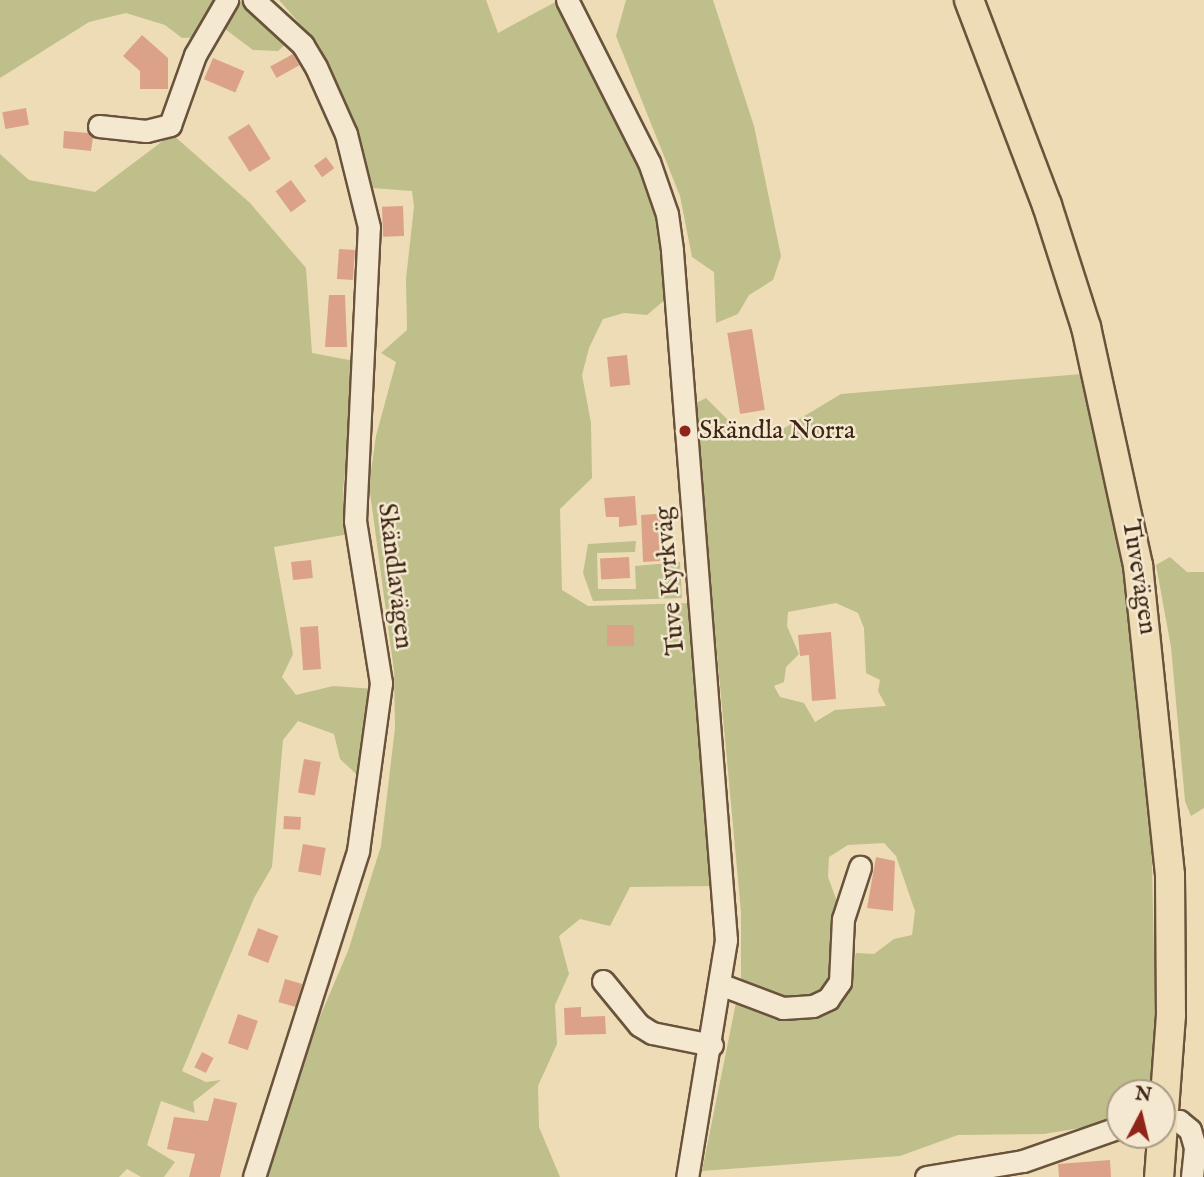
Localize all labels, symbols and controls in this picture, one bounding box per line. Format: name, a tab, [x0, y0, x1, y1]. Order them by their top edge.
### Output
place label: Skändla Norra	[699, 415, 855, 447]
marker: Skändla Norra	[677, 423, 693, 439]
street label: Skändlavägen	[371, 501, 419, 651]
street label: Tuve Kyrkväg	[648, 505, 692, 657]
street label: Tuvevägen	[1115, 517, 1163, 637]
north arrow	[1106, 1079, 1176, 1149]
text: N	[1134, 1082, 1153, 1108]

